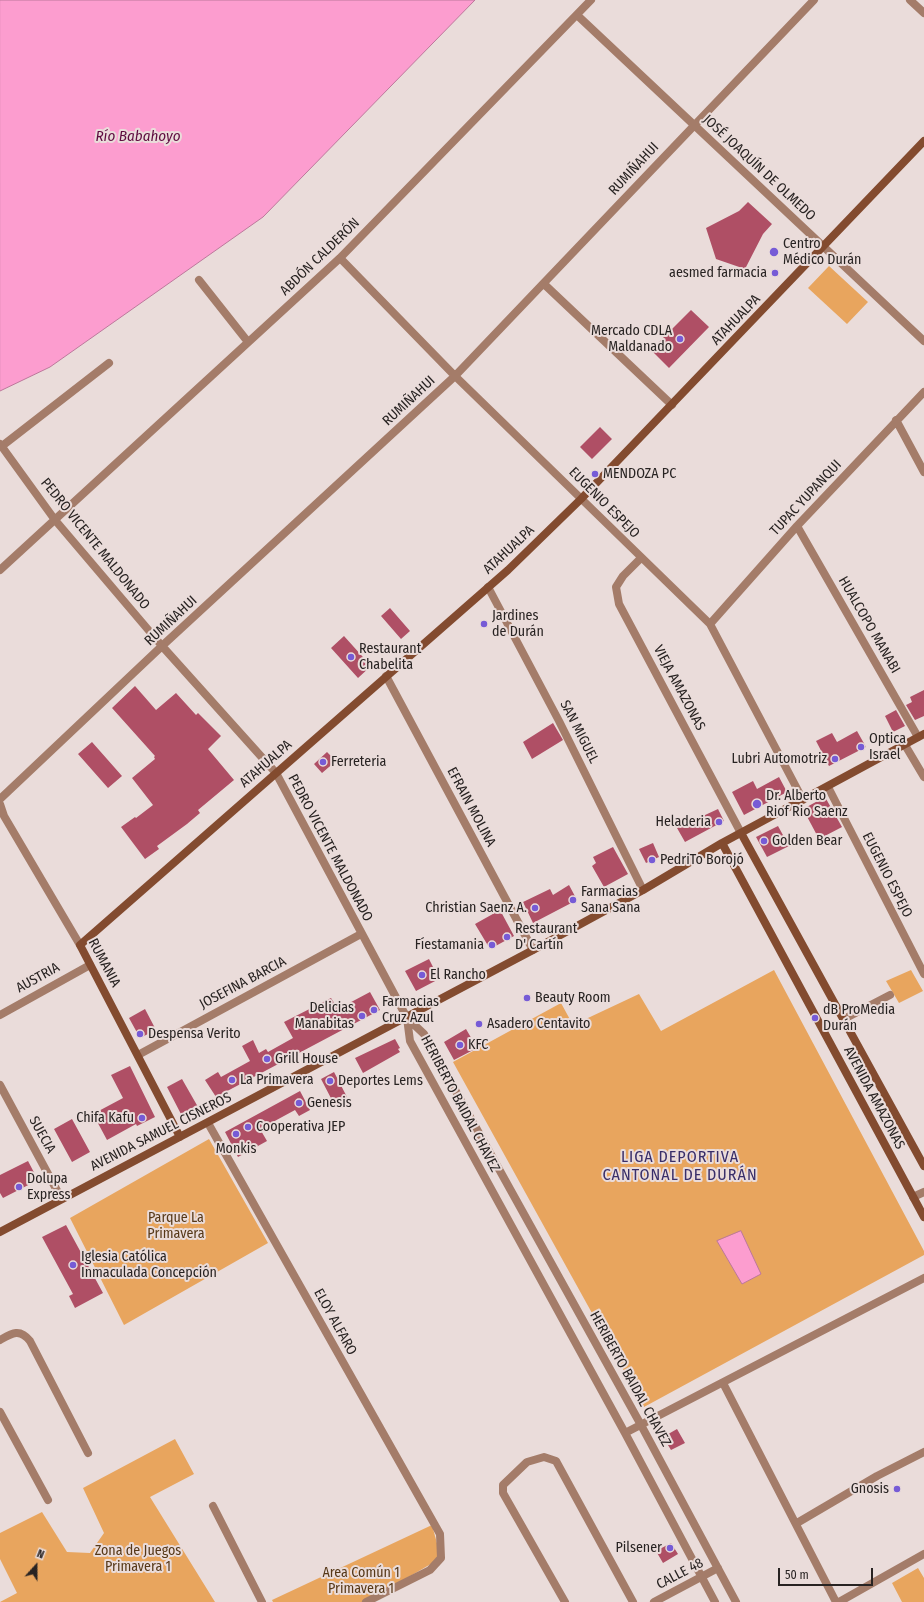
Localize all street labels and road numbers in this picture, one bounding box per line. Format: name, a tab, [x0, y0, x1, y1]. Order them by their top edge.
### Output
street label: JOSÉ JOAQUÍN DE OLMEDO	[699, 111, 819, 225]
street label: RUMIÑAHUI	[605, 139, 663, 199]
street label: ABDÓN CALDERÓN	[277, 215, 363, 299]
street label: ATAHUALPA	[708, 291, 764, 349]
street label: RUMIÑAHUI	[379, 372, 439, 430]
street label: TUPAC YUPANQUI	[767, 457, 845, 539]
street label: EUGENIO ESPEJO	[565, 464, 643, 542]
street label: PEDRO VICENTE MALDONADO	[37, 475, 153, 613]
street label: ATAHUALPA	[480, 522, 538, 578]
street label: HUALCOPO MANABI	[834, 574, 904, 676]
street label: RUMIÑAHUI	[141, 592, 201, 650]
street label: VIEJA AMAZONAS	[649, 642, 709, 734]
street label: SAN MIGUEL	[556, 698, 602, 766]
street label: ATAHUALPA	[236, 737, 296, 791]
street label: EFRAIN MOLINA	[443, 764, 499, 850]
street label: PEDRO VICENTE MALDONADO	[284, 772, 376, 924]
street label: EUGENIO ESPEJO	[858, 830, 916, 920]
street label: RUMANIA	[84, 936, 124, 990]
street label: JOSEFINA BARCIA	[197, 953, 289, 1013]
street label: AUSTRIA	[13, 959, 63, 997]
street label: HERIBERTO BAIDAL CHAVEZ	[417, 1033, 503, 1175]
street label: AVENIDA AMAZONAS	[840, 1044, 908, 1152]
street label: AVENIDA SAMUEL CISNEROS	[88, 1089, 234, 1175]
street label: SUECIA	[25, 1114, 59, 1156]
street label: ELOY ALFARO	[310, 1286, 360, 1358]
street label: HERIBERTO BAIDAL CHAVEZ	[586, 1308, 674, 1450]
street label: CALLE 48	[654, 1555, 706, 1593]

